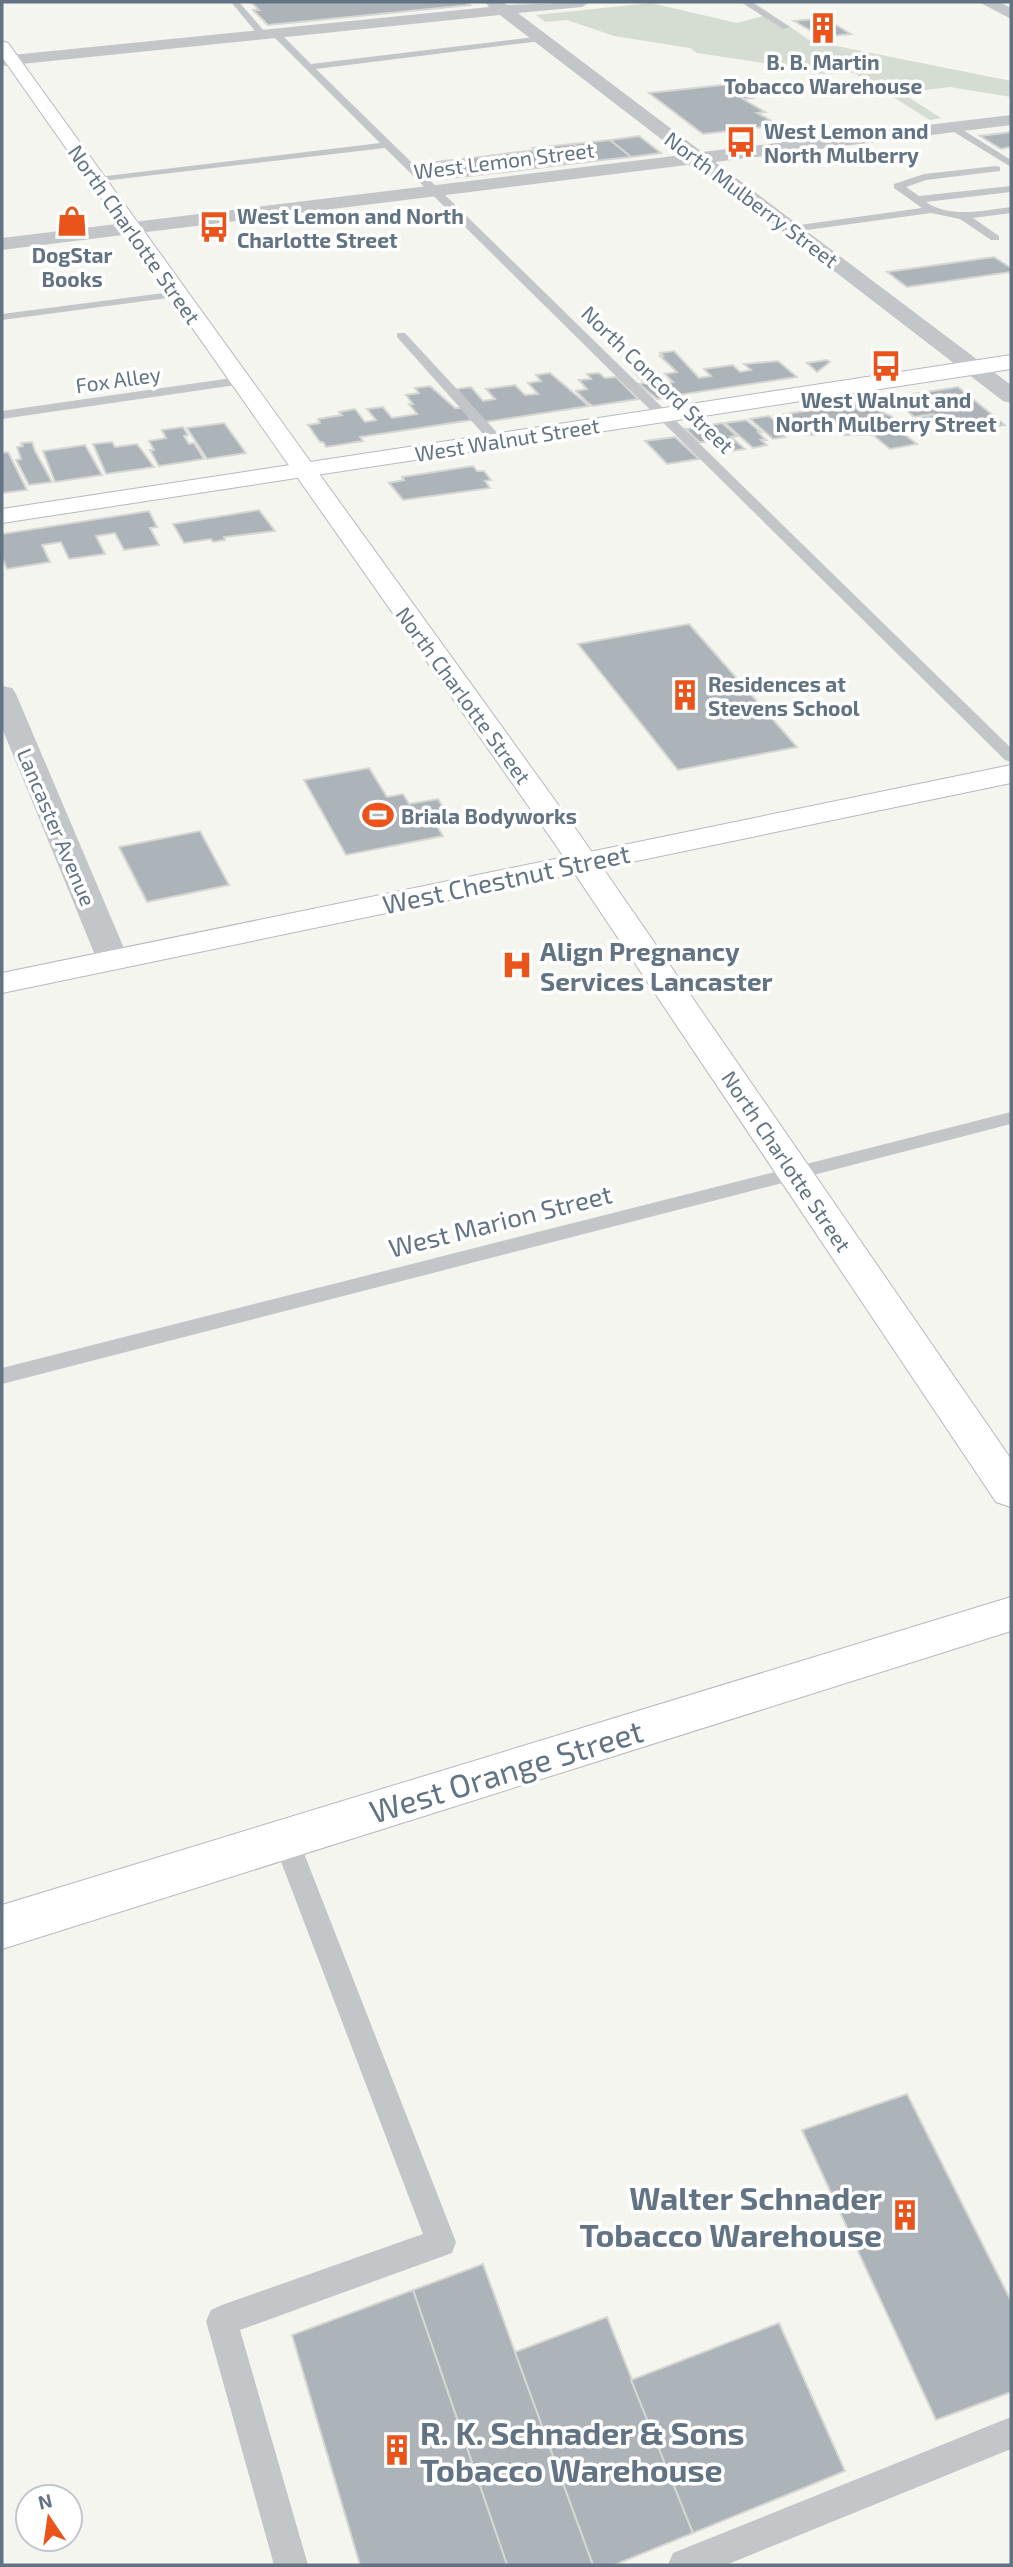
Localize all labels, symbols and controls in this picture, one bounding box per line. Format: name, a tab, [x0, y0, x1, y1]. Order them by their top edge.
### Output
building icon: B. B. Martin Tobacco Warehouse	[806, 11, 840, 45]
place label: B. B. Martin Tobacco Warehouse	[724, 49, 922, 98]
place label: West Lemon and North Mulberry	[764, 118, 929, 168]
bus stop icon: West Lemon and North Mulberry	[724, 125, 758, 159]
street label: North Mulberry Street	[660, 126, 844, 272]
street label: West Lemon Street	[412, 137, 596, 183]
street label: North Charlotte Street	[64, 140, 206, 328]
place label: West Lemon and North Charlotte Street	[237, 203, 464, 252]
shop icon: DogStar Books	[55, 204, 89, 238]
bus stop icon: West Lemon and North Charlotte Street	[197, 210, 231, 244]
place label: DogStar Books	[32, 242, 112, 291]
street label: North Concord Street	[577, 300, 739, 458]
bus stop icon: West Walnut and North Mulberry Street	[869, 349, 903, 383]
street label: Fox Alley	[74, 361, 162, 397]
place label: West Walnut and North Mulberry Street	[776, 387, 997, 437]
street label: West Walnut Street	[413, 412, 601, 466]
street label: North Charlotte Street	[391, 602, 537, 788]
place label: Residences at Stevens School	[708, 671, 860, 720]
building icon: Residences at Stevens School	[668, 678, 702, 712]
street label: Lancaster Avenue	[13, 744, 101, 910]
sports icon: Briala Bodyworks	[361, 798, 395, 832]
place label: Briala Bodyworks	[401, 803, 577, 829]
street label: West Chestnut Street	[380, 837, 633, 919]
place label: Align Pregnancy Services Lancaster	[540, 935, 773, 996]
hospital icon: Align Pregnancy Services Lancaster	[500, 948, 534, 982]
street label: North Charlotte Street	[717, 1066, 857, 1256]
street label: West Marion Street	[385, 1177, 615, 1263]
street label: West Orange Street	[365, 1710, 647, 1830]
place label: Walter Schnader Tobacco Warehouse	[579, 2178, 882, 2253]
building icon: Walter Schnader Tobacco Warehouse	[888, 2198, 922, 2232]
place label: R. K. Schnader & Sons Tobacco Warehouse	[420, 2413, 745, 2488]
building icon: R. K. Schnader & Sons Tobacco Warehouse	[380, 2433, 414, 2467]
north arrow	[14, 2483, 84, 2553]
text: N	[36, 2488, 54, 2514]

